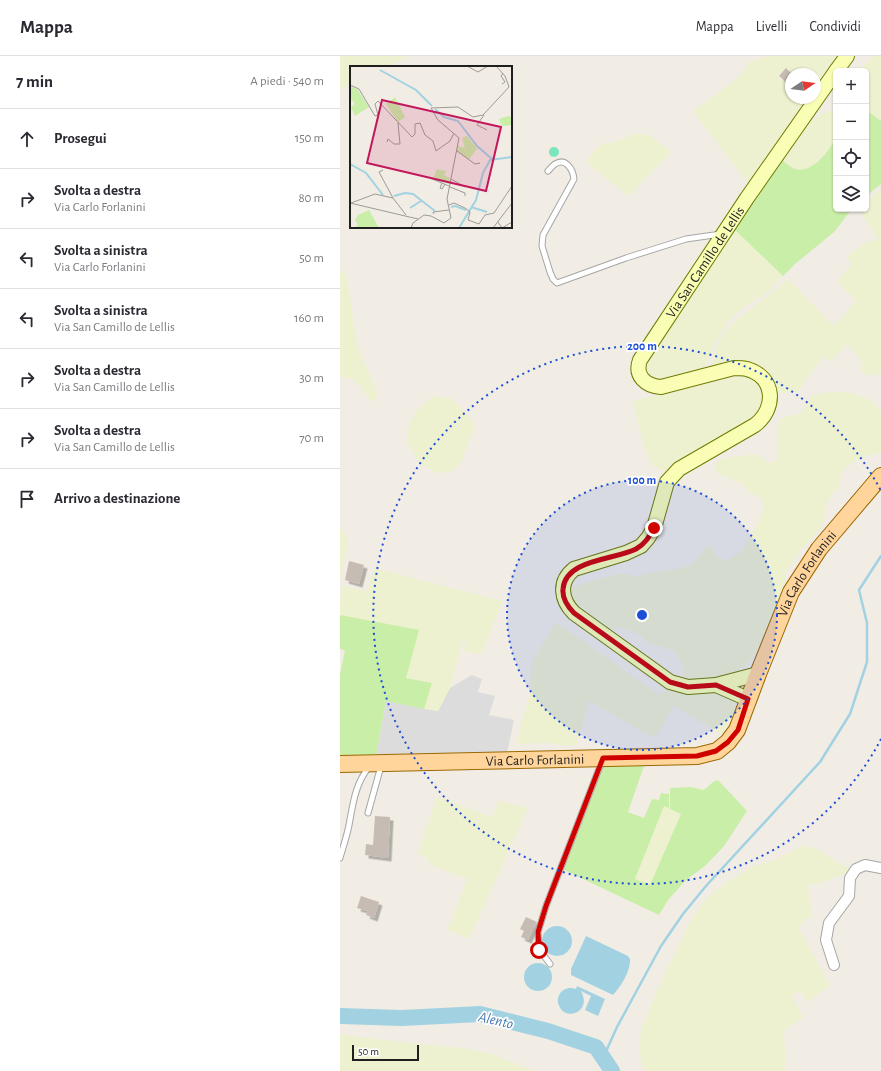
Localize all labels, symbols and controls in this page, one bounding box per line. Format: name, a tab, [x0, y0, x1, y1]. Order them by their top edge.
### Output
text: Mappa	[20, 18, 73, 37]
text: Mappa	[696, 20, 734, 34]
text: Livelli	[756, 20, 787, 34]
text: Condividi	[809, 20, 861, 34]
inset map	[350, 66, 512, 228]
north arrow	[785, 68, 821, 104]
map controls	[833, 68, 869, 212]
button: +	[833, 68, 869, 104]
text: 7 min	[16, 73, 53, 90]
text: A piedi · 540 m	[250, 75, 324, 88]
button: −	[833, 104, 869, 140]
icon: ahead	[16, 128, 38, 150]
text: Prosegui	[54, 131, 107, 146]
text: 150 m	[295, 132, 324, 145]
button: locate	[833, 140, 869, 176]
button: layers	[833, 176, 869, 212]
text: Svolta a destra	[54, 183, 141, 198]
icon: right	[16, 188, 38, 210]
text: 80 m	[298, 192, 324, 205]
text: Via Carlo Forlanini	[54, 201, 146, 214]
street label: Via San Camillo de Lellis	[664, 204, 747, 321]
text: Svolta a sinistra	[54, 243, 148, 258]
icon: left	[16, 248, 38, 270]
text: 50 m	[299, 252, 324, 265]
text: Via Carlo Forlanini	[54, 261, 146, 274]
text: Svolta a sinistra	[54, 303, 148, 318]
icon: left	[16, 308, 38, 330]
text: 160 m	[294, 312, 324, 325]
text: Via San Camillo de Lellis	[54, 321, 175, 334]
text: 200 m	[627, 340, 657, 352]
text: Svolta a destra	[54, 363, 141, 378]
icon: right	[16, 368, 38, 390]
text: 30 m	[299, 372, 324, 385]
text: Via San Camillo de Lellis	[54, 381, 175, 394]
text: Svolta a destra	[54, 423, 141, 438]
icon: right	[16, 428, 38, 450]
text: 70 m	[299, 432, 324, 445]
text: Via San Camillo de Lellis	[54, 441, 175, 454]
text: 100 m	[628, 474, 656, 486]
icon: arrive	[16, 488, 38, 510]
text: Arrivo a destinazione	[54, 491, 180, 506]
route end	[645, 519, 663, 537]
street label: Via Carlo Forlanini	[776, 528, 839, 619]
centre of rings	[635, 608, 649, 622]
street label: Via Carlo Forlanini	[485, 753, 585, 769]
route start	[530, 941, 548, 959]
water label: Alento	[476, 1009, 515, 1032]
scale bar	[352, 1043, 419, 1062]
text: 50 m	[358, 1046, 379, 1057]

